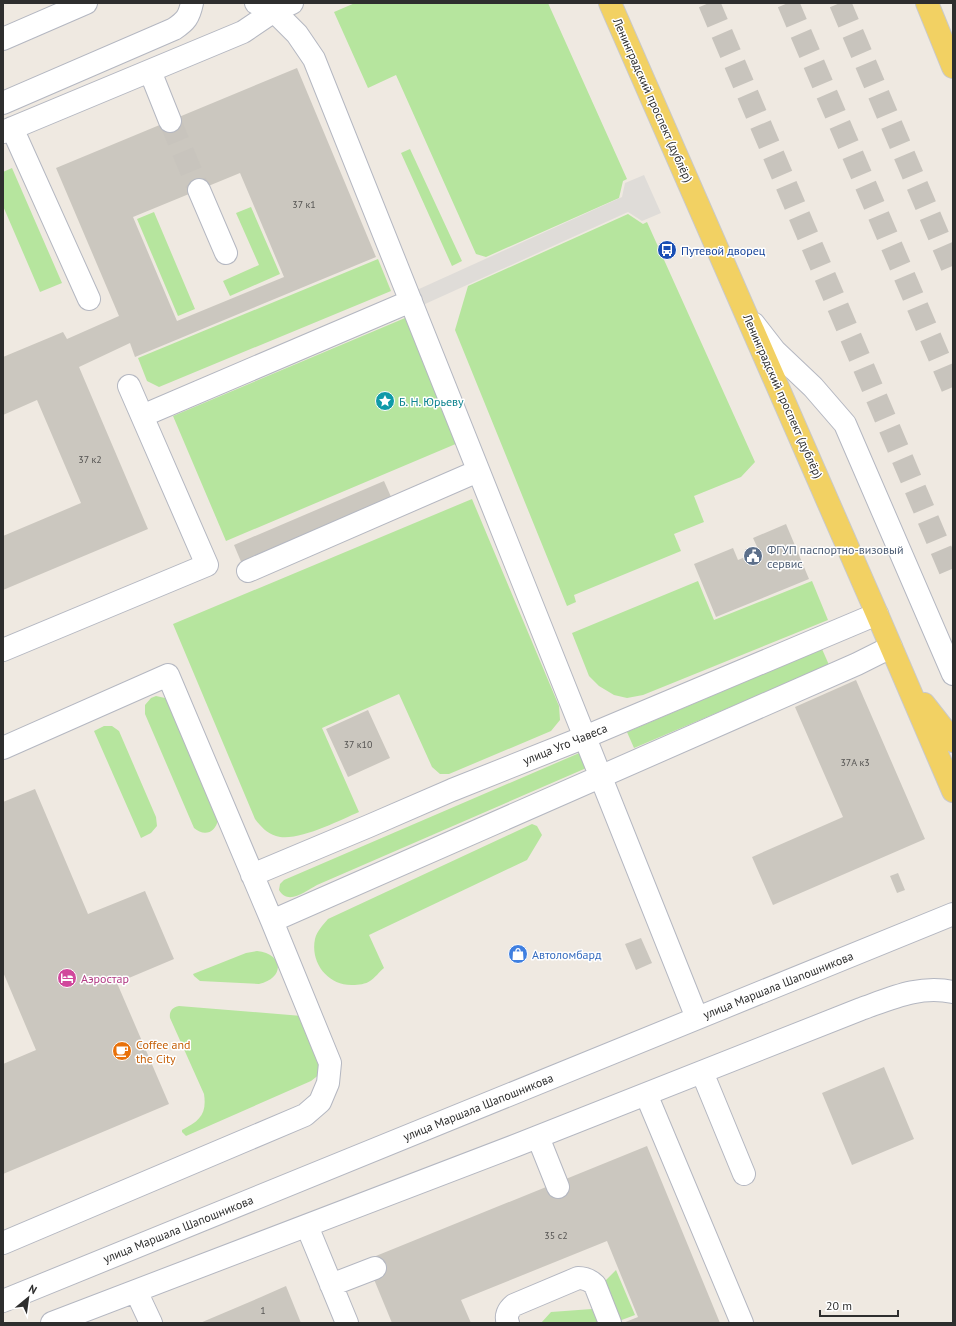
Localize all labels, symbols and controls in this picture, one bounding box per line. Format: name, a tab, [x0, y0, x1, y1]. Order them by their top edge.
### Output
street label: Ленинградский проспект (дублёр)	[609, 15, 696, 185]
house number: 37 к1	[292, 198, 316, 211]
bus stop icon: Путевой дворец	[656, 239, 678, 261]
place label: Путевой дворец	[681, 243, 766, 258]
street label: Ленинградский проспект (дублёр)	[739, 311, 826, 481]
place icon: Б. Н. Юрьеву	[374, 390, 396, 412]
place label: Б. Н. Юрьеву	[399, 394, 464, 409]
house number: 37 к2	[78, 453, 102, 466]
place label: ФГУП паспортно-визовый сервис	[767, 542, 903, 571]
public building icon: ФГУП паспортно-визовый сервис	[742, 545, 764, 567]
street label: улица Уго Чавеса	[521, 720, 609, 768]
house number: 37 к10	[344, 738, 373, 751]
house number: 37А к3	[840, 756, 870, 769]
shop icon: Автоломбард	[507, 943, 529, 965]
place label: Автоломбард	[532, 947, 602, 962]
street label: улица Маршала Шапошникова	[701, 948, 855, 1022]
hotel icon: Аэростар	[56, 967, 78, 989]
place label: Аэростар	[81, 971, 129, 986]
place label: Coffee and the City	[136, 1037, 190, 1066]
cafe icon: Coffee and the City	[111, 1040, 133, 1062]
street label: улица Маршала Шапошникова	[401, 1070, 555, 1144]
street label: улица Маршала Шапошникова	[101, 1192, 255, 1266]
house number: 35 с2	[544, 1229, 568, 1242]
north arrow	[8, 1278, 48, 1318]
text: N	[26, 1281, 39, 1297]
scale bar	[820, 1292, 898, 1318]
text: 20 m	[826, 1298, 852, 1313]
house number: 1	[260, 1304, 266, 1317]

